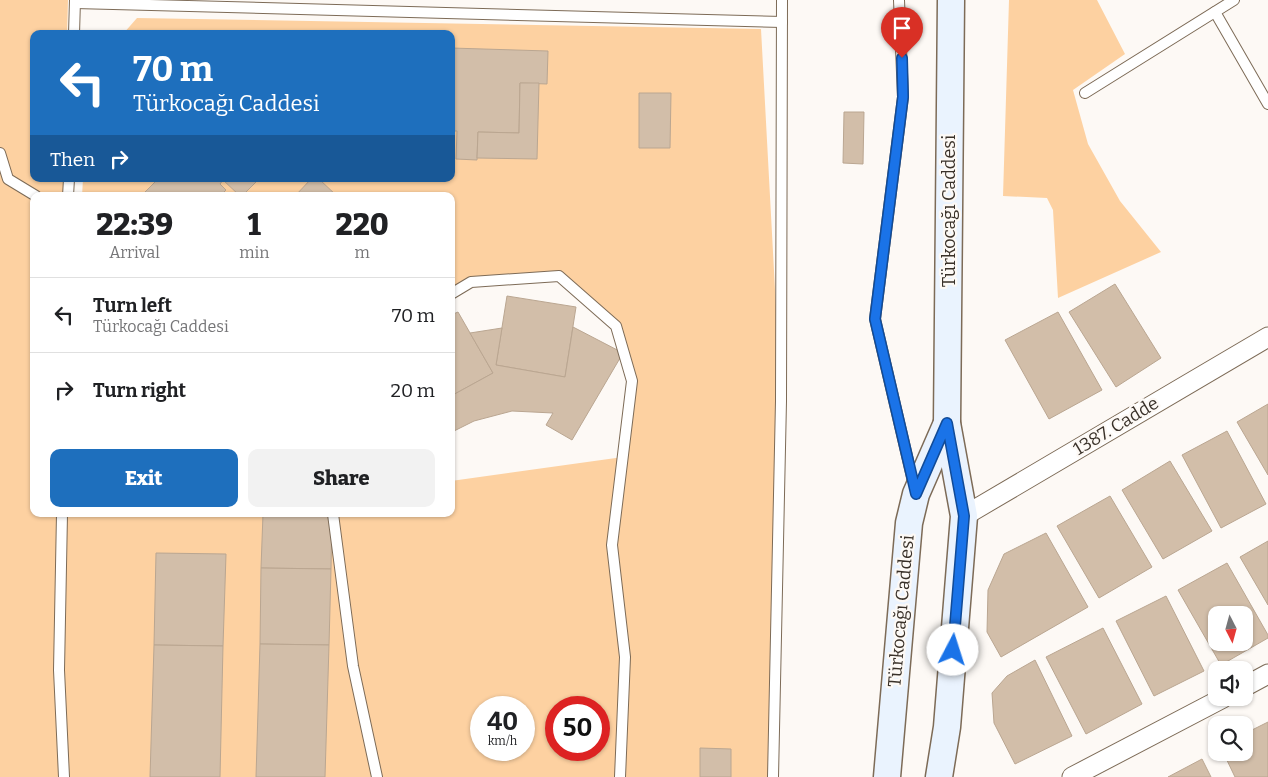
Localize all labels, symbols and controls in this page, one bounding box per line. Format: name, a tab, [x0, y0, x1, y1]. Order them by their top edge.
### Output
pin	[881, 7, 923, 58]
icon: arrive	[888, 14, 916, 42]
text: 70 m	[133, 48, 213, 90]
icon: left	[50, 50, 115, 115]
text: Türkocağı Caddesi	[133, 90, 320, 117]
street label: Türkocağı Caddesi	[938, 135, 960, 287]
icon: right	[105, 145, 133, 173]
text: Then	[50, 148, 95, 171]
text: 22:39	[96, 207, 173, 243]
text: 1	[248, 207, 261, 243]
text: 220	[336, 207, 389, 243]
text: Arrival	[109, 243, 160, 262]
text: min	[239, 243, 269, 262]
text: m	[355, 243, 370, 262]
text: Turn left	[93, 294, 172, 317]
icon: left	[50, 301, 78, 329]
text: 70 m	[392, 304, 435, 327]
text: Türkocağı Caddesi	[93, 317, 229, 336]
icon: right	[50, 376, 78, 404]
text: Turn right	[93, 379, 186, 402]
text: 20 m	[391, 379, 435, 402]
street label: 1387. Cadde	[1069, 392, 1163, 460]
button: Exit	[50, 449, 238, 507]
button: Share	[248, 449, 435, 507]
street label: Türkocağı Caddesi	[883, 534, 919, 688]
north arrow	[1208, 606, 1252, 651]
map controls	[1208, 606, 1253, 761]
position arrow	[926, 623, 978, 675]
button: sound	[1208, 661, 1253, 706]
speed limit sign: 50	[545, 696, 610, 761]
text: 40	[487, 707, 518, 737]
button: search	[1208, 716, 1253, 761]
text: km/h	[488, 734, 517, 748]

